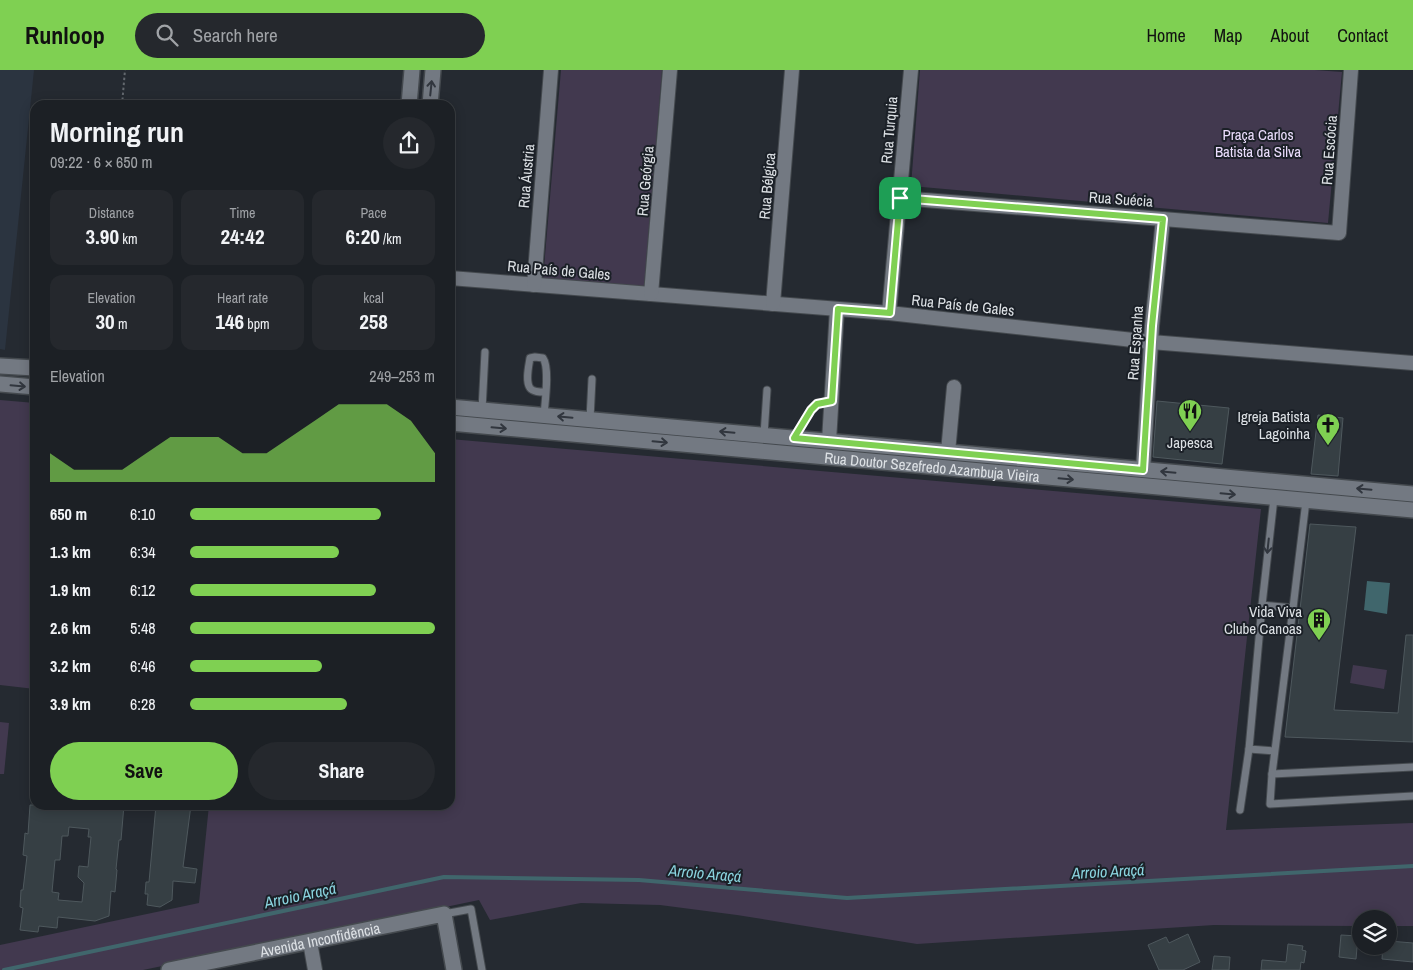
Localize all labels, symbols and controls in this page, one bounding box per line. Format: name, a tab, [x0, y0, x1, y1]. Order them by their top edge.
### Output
search box	[135, 13, 485, 58]
text: Runloop	[25, 19, 105, 51]
icon: search	[153, 21, 181, 49]
text: Search here	[193, 22, 278, 48]
text: Home	[1146, 23, 1186, 48]
text: Map	[1214, 23, 1243, 48]
text: About	[1271, 23, 1309, 48]
text: Contact	[1337, 23, 1388, 48]
one-way arrow	[427, 80, 436, 96]
street label: Rua Turquia	[876, 96, 902, 164]
text: Morning run	[50, 113, 184, 151]
street label: Rua Escócia	[1316, 114, 1342, 186]
button: share	[383, 117, 435, 169]
park label: Praça Carlos Batista da Silva	[1215, 124, 1301, 162]
street label: Rua Áustria	[513, 143, 539, 209]
street label: Rua Geórgia	[631, 145, 659, 217]
text: 09:22 · 6 × 650 m	[50, 151, 153, 173]
street label: Rua Bélgica	[754, 152, 780, 220]
pin	[879, 177, 921, 219]
icon: arrive	[886, 184, 914, 212]
street label: Rua Suécia	[1088, 186, 1154, 212]
text: Distance	[89, 204, 134, 222]
text: Time	[230, 204, 255, 222]
text: Pace	[360, 204, 387, 222]
text: 3.90	[85, 222, 119, 251]
text: 24:42	[220, 222, 265, 251]
text: 6:20	[345, 222, 380, 251]
text: km	[119, 230, 138, 248]
text: /km	[380, 230, 402, 248]
street label: Rua País de Gales	[507, 255, 611, 285]
text: Elevation	[88, 289, 135, 307]
text: Heart rate	[217, 289, 268, 307]
text: kcal	[363, 289, 384, 307]
street label: Rua País de Gales	[911, 289, 1015, 321]
street label: Rua Espanha	[1122, 305, 1148, 381]
text: 30	[96, 307, 115, 336]
text: 146	[215, 307, 244, 336]
text: 258	[359, 307, 388, 336]
text: m	[115, 315, 127, 333]
text: bpm	[244, 315, 270, 333]
text: Elevation	[50, 365, 105, 387]
text: 249–253 m	[369, 365, 435, 387]
one-way arrow	[9, 381, 25, 391]
restaurant icon: Japesca	[1177, 398, 1203, 432]
place label: Igreja Batista Lagoinha	[1238, 406, 1310, 444]
church icon: Igreja Batista Lagoinha	[1315, 412, 1341, 446]
one-way arrow	[557, 413, 573, 422]
one-way arrow	[490, 423, 506, 432]
one-way arrow	[719, 427, 735, 437]
place label: Japesca	[1167, 432, 1213, 453]
one-way arrow	[652, 437, 668, 447]
street label: Rua Doutor Sezefredo Azambuja Vieira	[824, 446, 1041, 487]
one-way arrow	[1160, 467, 1176, 477]
one-way arrow	[1058, 474, 1074, 484]
one-way arrow	[1357, 485, 1373, 494]
one-way arrow	[1220, 489, 1236, 498]
text: 650 m	[50, 503, 87, 525]
text: 6:10	[130, 503, 156, 525]
one-way arrow	[1263, 538, 1273, 554]
text: 1.3 km	[50, 541, 91, 563]
text: 6:34	[130, 541, 156, 563]
text: 1.9 km	[50, 579, 91, 601]
text: 6:12	[130, 579, 156, 601]
place label: Vida Viva Clube Canoas	[1224, 601, 1302, 639]
building icon: Vida Viva Clube Canoas	[1306, 607, 1332, 641]
text: 2.6 km	[50, 617, 91, 639]
text: 5:48	[130, 617, 156, 639]
text: 3.2 km	[50, 655, 91, 677]
text: 6:46	[130, 655, 156, 677]
text: 3.9 km	[50, 693, 91, 715]
text: 6:28	[130, 693, 156, 715]
button: Save	[50, 742, 238, 800]
button: Share	[248, 742, 435, 800]
water label: Arroio Araçá	[1070, 858, 1145, 884]
water label: Arroio Araçá	[667, 859, 742, 887]
water label: Arroio Araçá	[261, 877, 338, 914]
map controls	[1352, 910, 1397, 955]
button: layers	[1352, 910, 1397, 955]
street label: Avenida Inconfidência	[257, 917, 382, 962]

